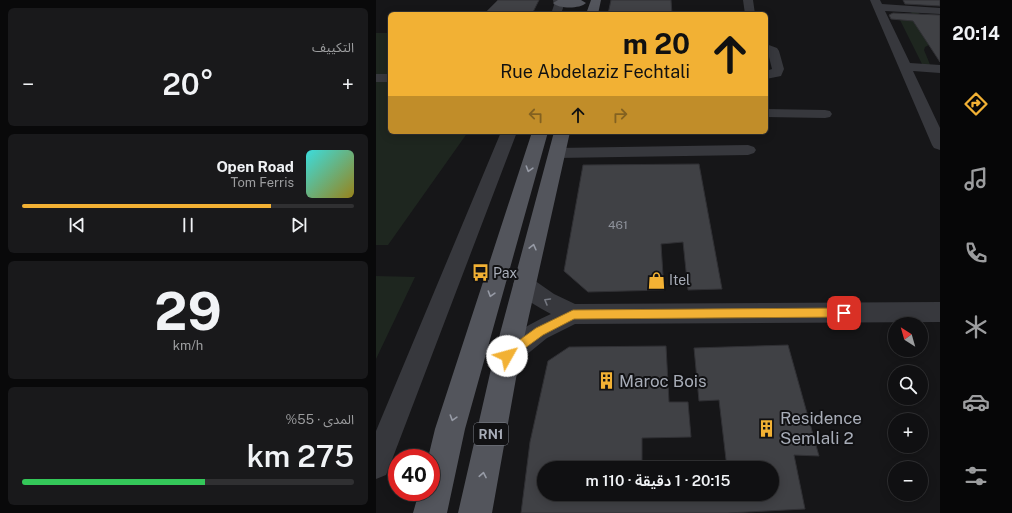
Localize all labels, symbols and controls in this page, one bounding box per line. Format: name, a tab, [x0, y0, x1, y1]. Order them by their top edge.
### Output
text: 20:14	[952, 23, 1000, 44]
text: 20 m	[623, 27, 690, 60]
icon: ahead	[704, 28, 756, 80]
text: التكييف	[312, 40, 354, 55]
text: Rue Abdelaziz Fechtali	[500, 61, 690, 82]
text: 20°	[162, 66, 214, 102]
text: −	[22, 71, 34, 97]
text: +	[342, 71, 354, 97]
icon: directions	[962, 90, 990, 118]
icon: left	[525, 104, 547, 126]
icon: ahead	[567, 104, 589, 126]
icon: right	[609, 104, 631, 126]
text: Open Road	[216, 158, 294, 175]
icon: music	[962, 165, 990, 193]
one-way arrow	[525, 166, 534, 173]
text: Tom Ferris	[231, 175, 294, 190]
icon: previous	[66, 214, 88, 236]
icon: pause	[177, 214, 199, 236]
icon: next	[288, 214, 310, 236]
house number: 461	[608, 218, 628, 232]
icon: phone	[962, 239, 990, 267]
one-way arrow	[529, 243, 537, 250]
bus stop icon: Pax	[470, 263, 490, 283]
place label: Pax	[493, 265, 517, 281]
shop icon: Itel	[646, 270, 666, 290]
place label: Itel	[669, 272, 690, 288]
text: 29	[154, 281, 222, 342]
one-way arrow	[487, 290, 496, 297]
pin	[827, 296, 861, 330]
one-way arrow	[544, 299, 551, 306]
icon: arrive	[833, 302, 855, 324]
icon: climate	[962, 313, 990, 341]
north arrow	[888, 317, 928, 357]
map controls	[888, 317, 928, 501]
position arrow	[486, 335, 528, 377]
text: km/h	[173, 338, 203, 353]
button: search	[888, 365, 928, 405]
building icon: Maroc Bois	[596, 371, 616, 391]
place label: Maroc Bois	[619, 371, 707, 391]
icon: car	[962, 388, 990, 416]
place label: Residence Semlali 2	[780, 408, 862, 448]
text: المدى · 55%	[286, 412, 354, 427]
button: +	[888, 413, 928, 453]
one-way arrow	[450, 414, 458, 421]
building icon: Residence Semlali 2	[757, 418, 777, 438]
road number: RN1	[474, 423, 508, 445]
text: 275 km	[247, 438, 354, 474]
speed limit sign: 40	[388, 449, 440, 501]
button: −	[888, 461, 928, 501]
icon: filters	[962, 462, 990, 490]
one-way arrow	[478, 472, 486, 478]
text: 20:15 · 1 دقيقة · 110 m	[586, 472, 730, 489]

